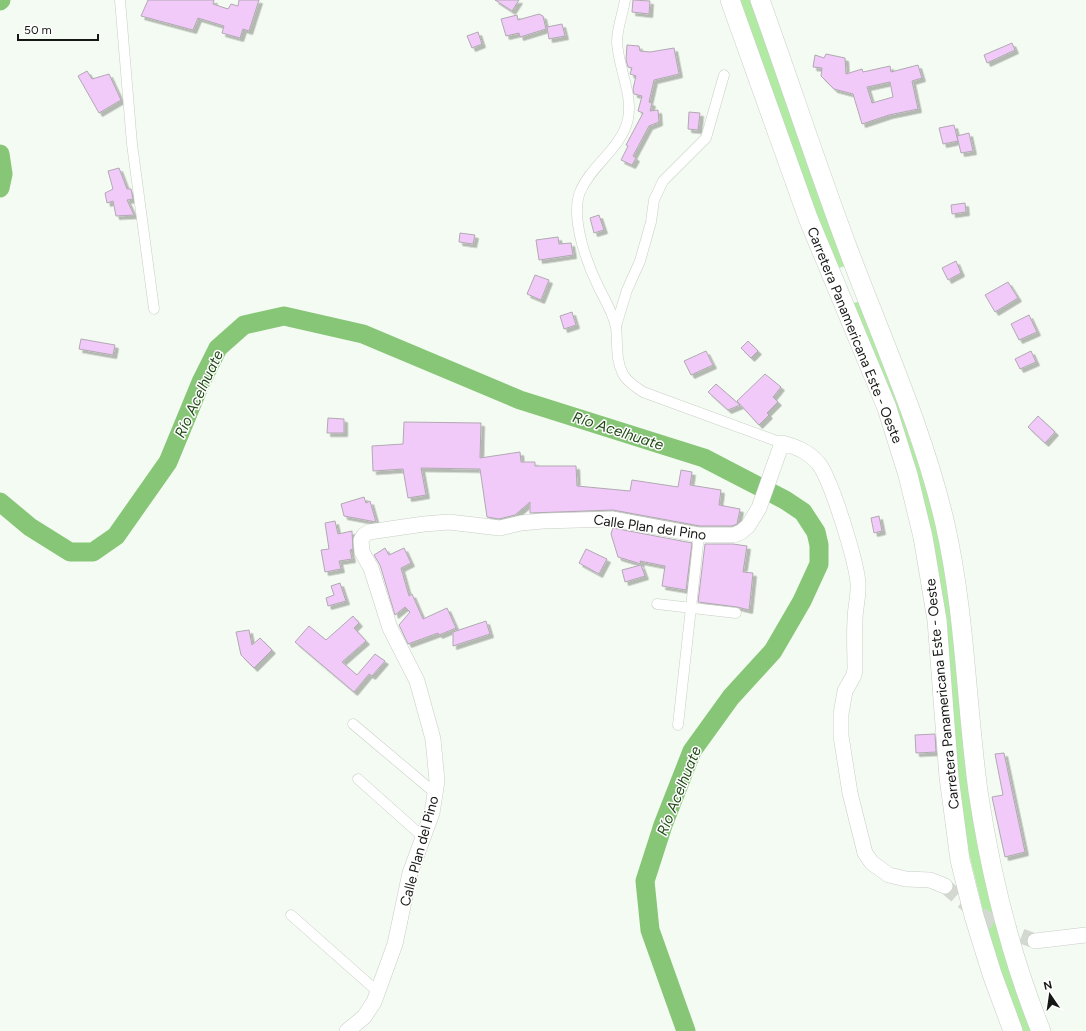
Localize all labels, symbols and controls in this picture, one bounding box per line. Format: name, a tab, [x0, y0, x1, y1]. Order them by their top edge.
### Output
scale bar	[18, 16, 98, 42]
text: 50 m	[24, 23, 52, 37]
street label: Carretera Panamericana Este - Oeste	[803, 225, 906, 446]
water label: Río Acelhuate	[171, 347, 227, 441]
water label: Río Acelhuate	[570, 408, 666, 454]
street label: Calle Plan del Pino	[592, 511, 707, 544]
street label: Carretera Panamericana Este - Oeste	[922, 577, 963, 810]
water label: Río Acelhuate	[653, 744, 705, 838]
street label: Calle Plan del Pino	[397, 794, 442, 908]
north arrow	[1030, 975, 1070, 1015]
text: N	[1042, 978, 1053, 993]

